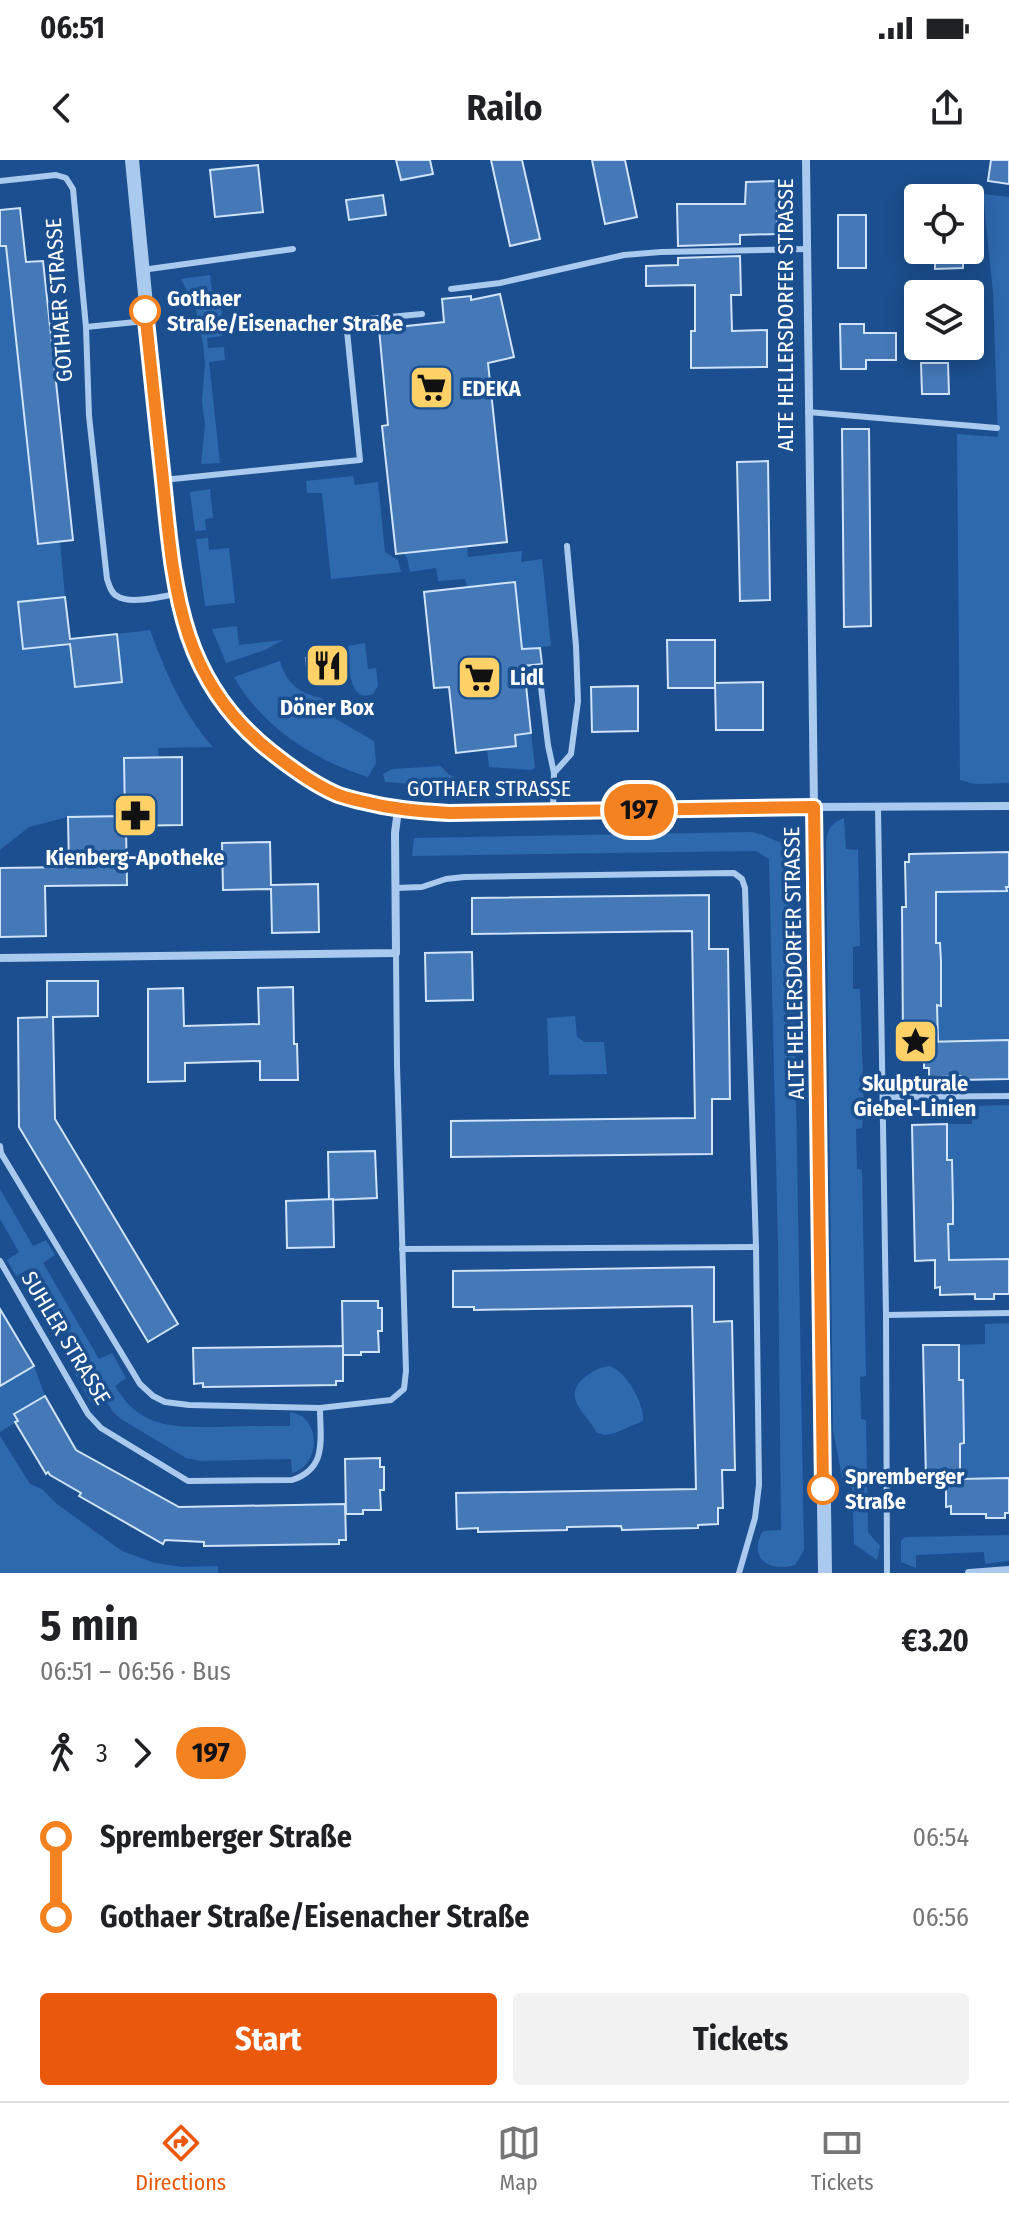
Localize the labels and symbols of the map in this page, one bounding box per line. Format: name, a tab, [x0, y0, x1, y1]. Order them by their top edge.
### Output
street label: ALTE HELLERSDORFER STRASSE	[772, 178, 799, 452]
street label: GOTHAER STRASSE	[40, 217, 78, 383]
place label: Gothaer Straße/Eisenacher Straße	[167, 285, 403, 337]
marker: Gothaer Straße/Eisenacher Straße	[130, 296, 160, 326]
supermarket icon: EDEKA	[407, 364, 455, 412]
place label: EDEKA	[462, 375, 522, 402]
restaurant icon: Döner Box	[303, 642, 351, 690]
supermarket icon: Lidl	[455, 653, 503, 701]
place label: Lidl	[510, 664, 545, 691]
place label: Döner Box	[280, 694, 375, 721]
street label: GOTHAER STRASSE	[407, 775, 571, 802]
line badge: 197	[593, 784, 685, 836]
pharmacy icon: Kienberg-Apotheke	[111, 792, 159, 840]
street label: ALTE HELLERSDORFER STRASSE	[778, 826, 810, 1100]
place label: Kienberg-Apotheke	[46, 844, 224, 871]
place icon: Skulpturale Giebel-Linien	[891, 1018, 939, 1066]
place label: Skulpturale Giebel-Linien	[854, 1070, 976, 1122]
street label: SUHLER STRASSE	[16, 1267, 116, 1409]
place label: Spremberger Straße	[845, 1463, 965, 1515]
marker: Spremberger Straße	[808, 1474, 838, 1504]

